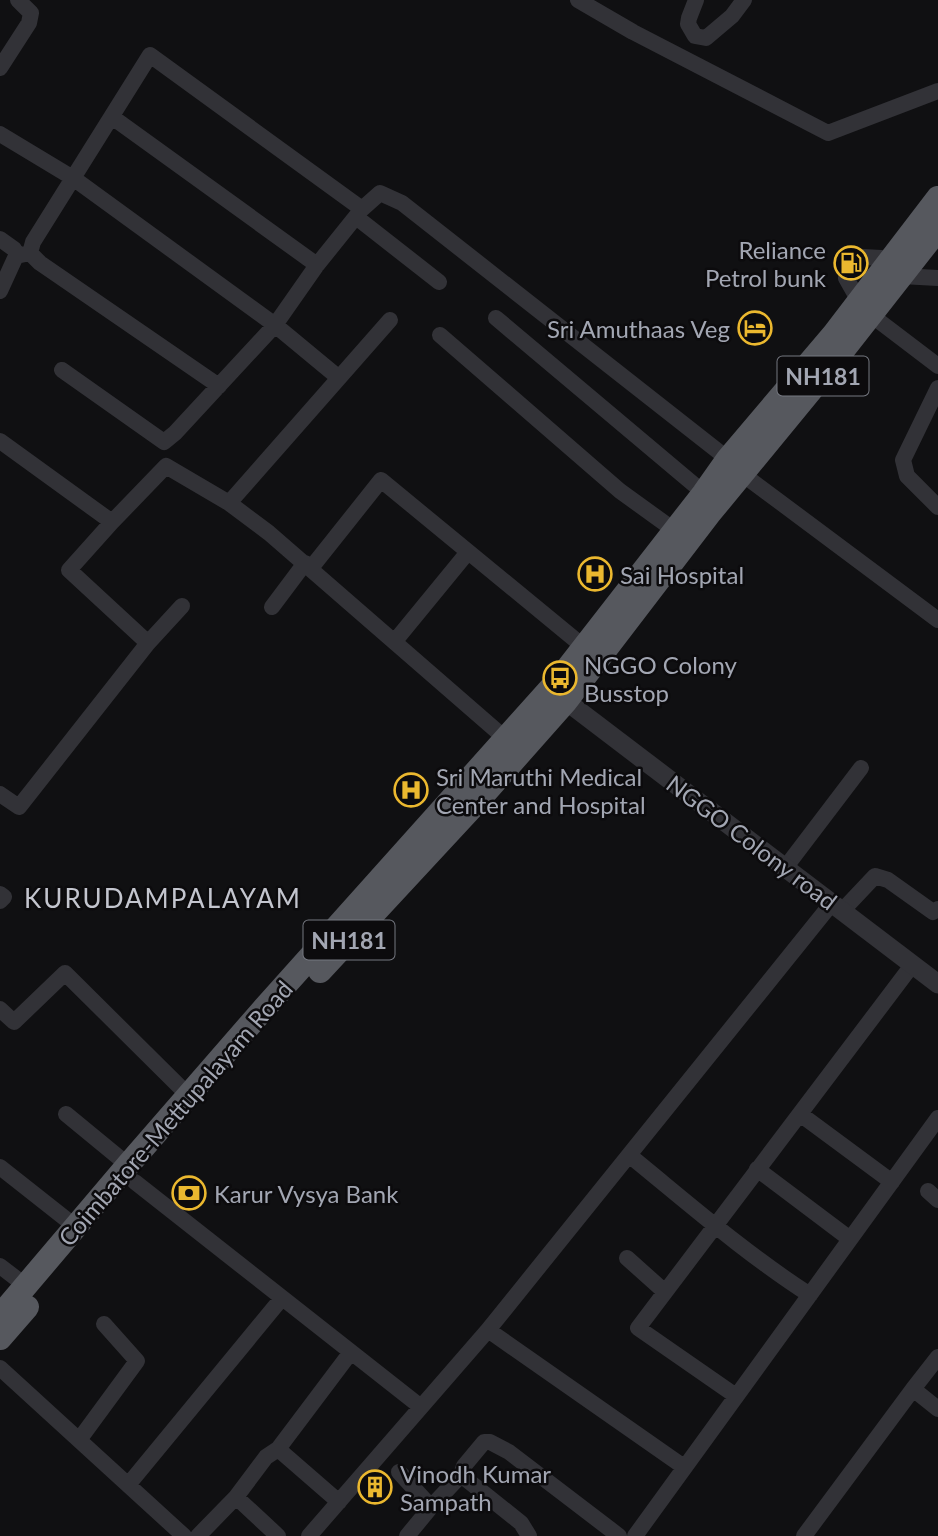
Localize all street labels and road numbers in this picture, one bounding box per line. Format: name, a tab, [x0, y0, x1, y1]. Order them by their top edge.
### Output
road number: NH181	[778, 356, 868, 396]
street label: NGGO Colony road	[661, 769, 843, 915]
road number: NH181	[304, 920, 394, 959]
street label: Coimbatore-Mettupalayam Road	[52, 974, 298, 1252]

